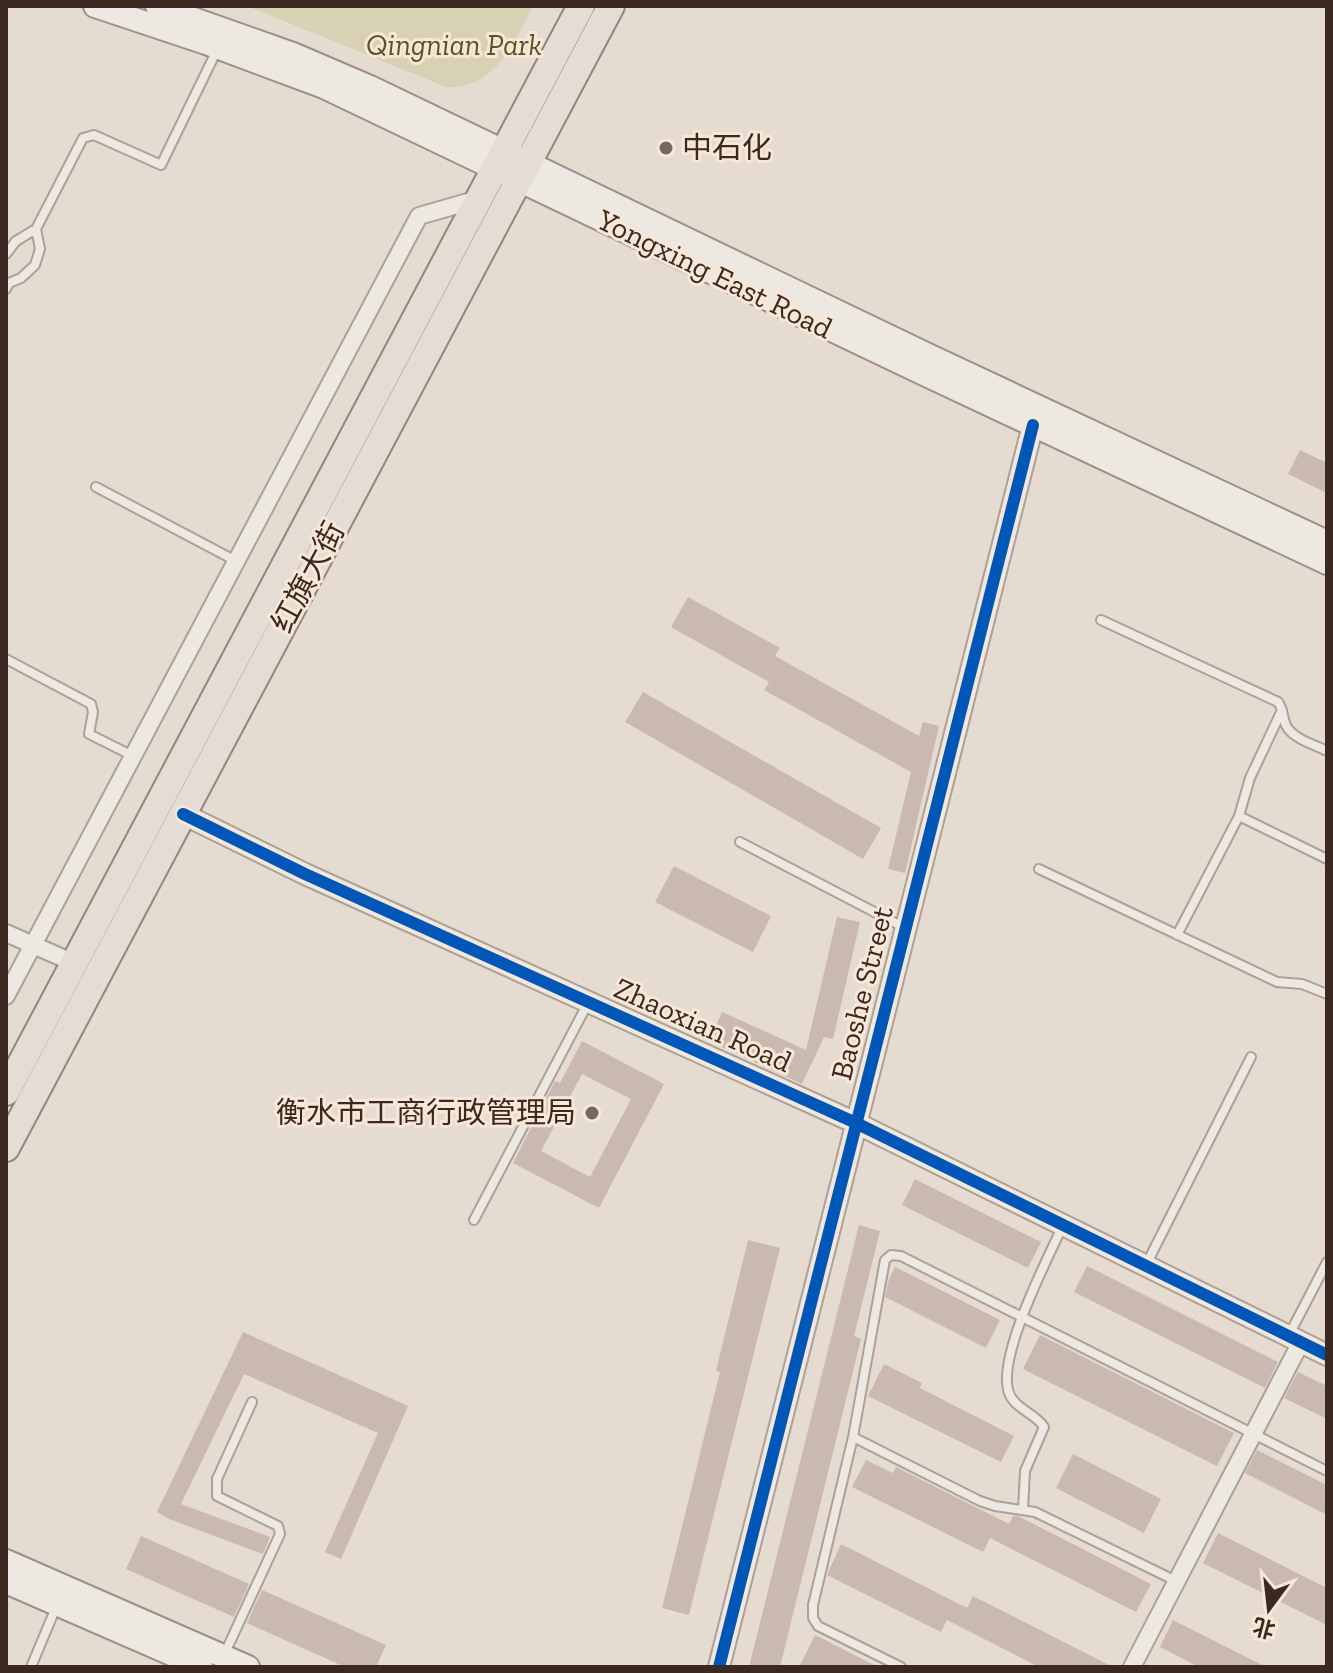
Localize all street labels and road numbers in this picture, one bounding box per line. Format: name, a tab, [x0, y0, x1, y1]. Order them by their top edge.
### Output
street label: Yongxing East Road	[591, 201, 839, 347]
street label: 红旗大街	[264, 516, 352, 638]
street label: Baoshe Street	[823, 902, 901, 1084]
street label: Zhaoxian Road	[609, 970, 798, 1080]

